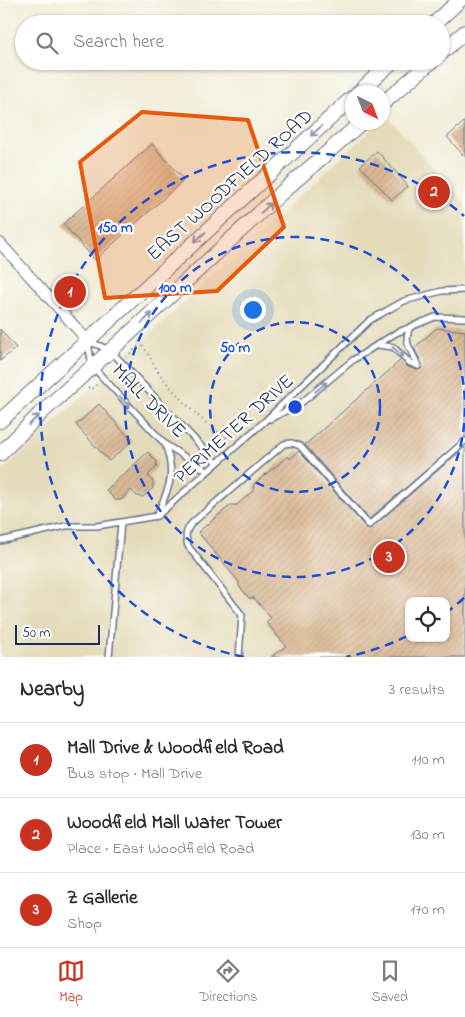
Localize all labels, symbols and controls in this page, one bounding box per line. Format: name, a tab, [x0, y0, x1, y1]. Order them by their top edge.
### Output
search box	[15, 15, 450, 70]
icon: search	[33, 29, 61, 57]
text: Search here	[73, 29, 164, 56]
north arrow	[345, 85, 390, 130]
street label: EAST WOODFIELD ROAD	[141, 103, 320, 269]
one-way arrow	[310, 125, 323, 137]
pin: 2	[418, 173, 450, 211]
one-way arrow	[259, 202, 272, 214]
text: 150 m	[97, 217, 133, 239]
one-way arrow	[194, 231, 207, 243]
pin: 1	[54, 273, 86, 311]
text: 100 m	[158, 277, 192, 299]
your location	[240, 297, 266, 323]
one-way arrow	[140, 312, 153, 324]
text: 50 m	[220, 337, 251, 359]
one-way arrow	[392, 347, 405, 358]
street label: MALL DRIVE	[104, 358, 192, 446]
street label: PERIMETER DRIVE	[168, 368, 301, 492]
one-way arrow	[314, 381, 327, 392]
one-way arrow	[119, 396, 131, 408]
centre of rings	[286, 398, 304, 416]
one-way arrow	[28, 413, 40, 426]
pin: 3	[373, 538, 405, 576]
map controls	[405, 597, 450, 642]
button: locate	[405, 597, 450, 642]
scale bar	[15, 622, 100, 645]
text: 50 m	[22, 623, 50, 644]
text: Nearby	[20, 675, 84, 705]
text: 3 results	[389, 678, 445, 702]
text: Mall Drive & Woodfield Road	[67, 735, 284, 762]
text: 1	[33, 748, 39, 772]
text: 110 m	[411, 748, 445, 772]
text: Bus stop · Mall Drive	[67, 762, 202, 786]
text: Woodfield Mall Water Tower	[67, 810, 282, 837]
text: 2	[32, 823, 40, 847]
text: 130 m	[410, 823, 445, 847]
text: Place · East Woodfield Road	[67, 837, 254, 861]
text: Z Gallerie	[67, 885, 137, 912]
text: 3	[33, 898, 39, 922]
text: 170 m	[410, 898, 445, 922]
text: Shop	[67, 912, 102, 936]
tab: Map	[57, 957, 85, 1008]
tab: Directions	[199, 957, 257, 1008]
tab: Saved	[371, 957, 408, 1008]

